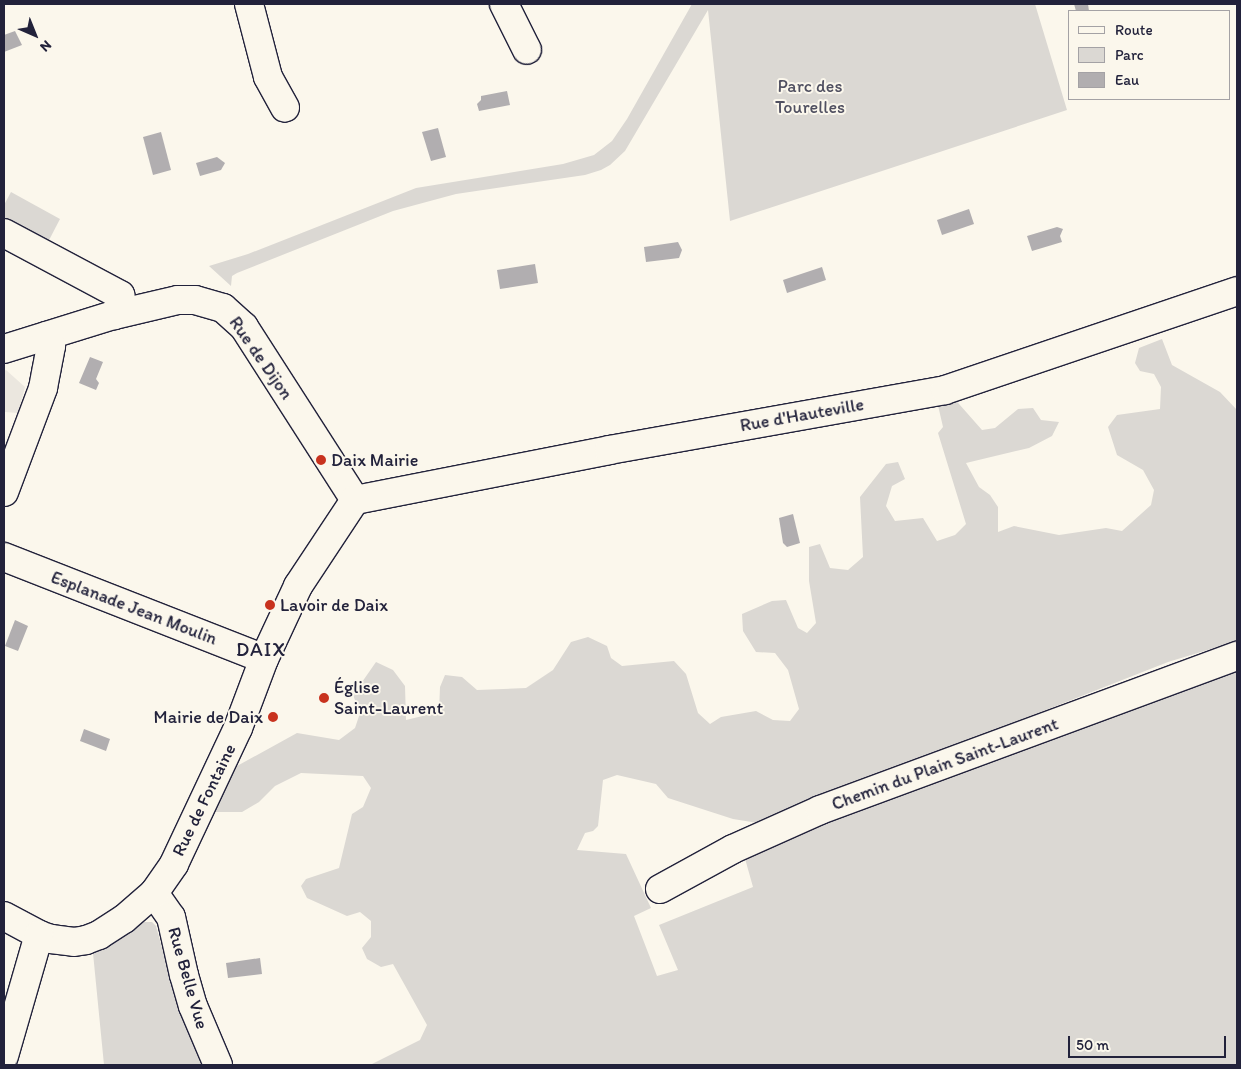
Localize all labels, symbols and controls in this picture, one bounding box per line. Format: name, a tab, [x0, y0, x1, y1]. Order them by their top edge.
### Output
north arrow	[10, 10, 60, 60]
legend	[1068, 10, 1231, 100]
text: Route	[1115, 21, 1153, 39]
text: N	[36, 37, 55, 56]
text: Parc	[1115, 46, 1144, 64]
text: Eau	[1115, 71, 1139, 89]
park label: Parc des Tourelles	[775, 76, 845, 118]
street label: Rue de Dijon	[225, 313, 297, 403]
street label: Rue d'Hauteville	[738, 393, 866, 437]
place label: Daix Mairie	[331, 449, 418, 471]
marker: Daix Mairie	[315, 454, 327, 466]
street label: Esplanade Jean Moulin	[48, 566, 220, 650]
place label: Lavoir de Daix	[280, 594, 389, 616]
marker: Lavoir de Daix	[264, 599, 276, 611]
district label: DAIX	[237, 637, 285, 661]
place label: Église Saint-Laurent	[334, 677, 443, 720]
marker: Église Saint-Laurent	[318, 692, 330, 704]
place label: Mairie de Daix	[153, 706, 263, 728]
marker: Mairie de Daix	[267, 711, 279, 723]
street label: Chemin du Plain Saint-Laurent	[829, 713, 1061, 815]
street label: Rue de Fontaine	[167, 740, 241, 860]
street label: Rue Belle Vue	[163, 924, 213, 1032]
scale bar	[1071, 1026, 1228, 1058]
text: 50 m	[1076, 1036, 1109, 1054]

